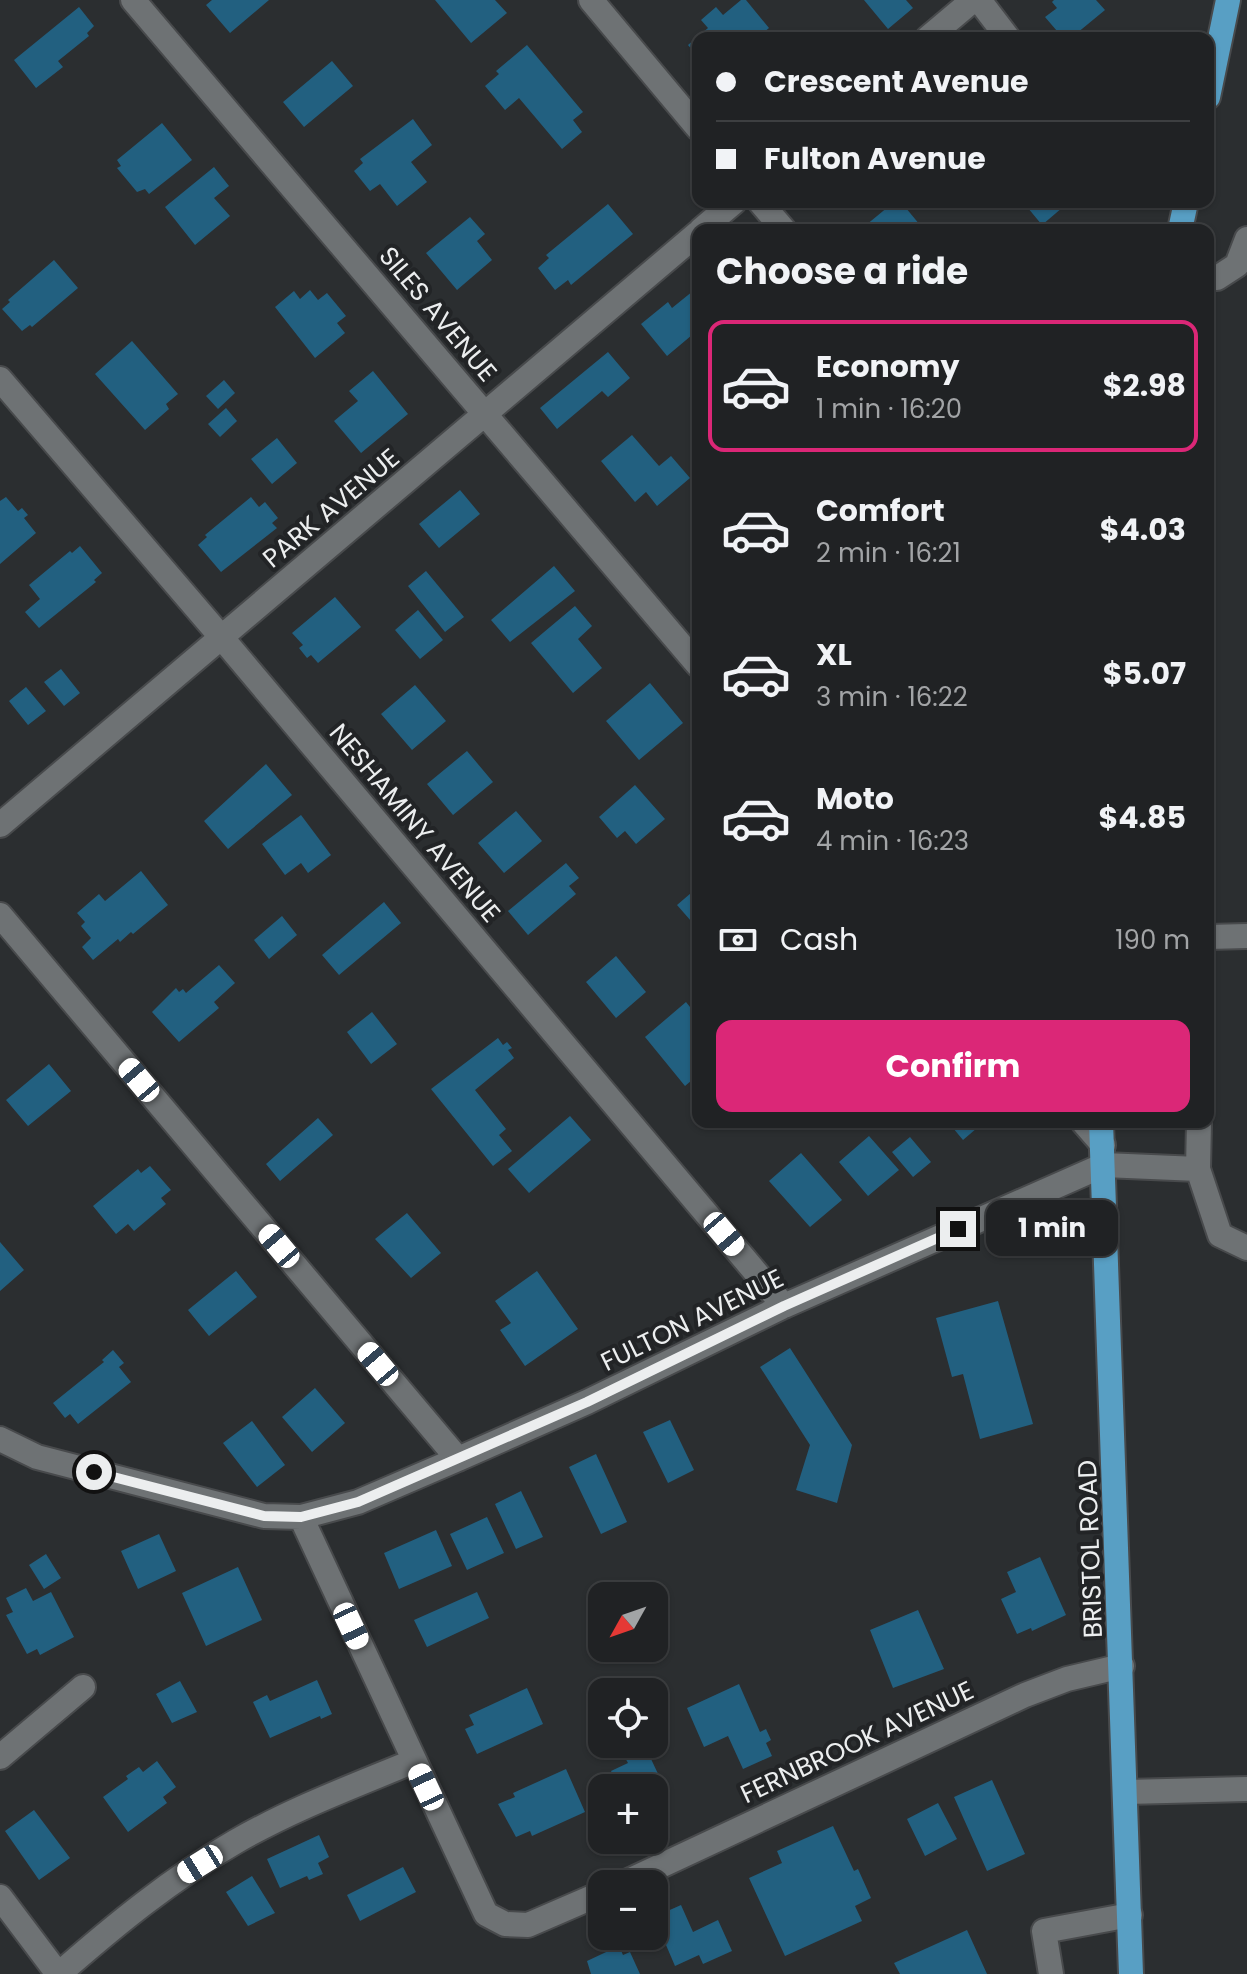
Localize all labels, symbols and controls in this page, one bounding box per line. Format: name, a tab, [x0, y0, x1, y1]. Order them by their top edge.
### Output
text: Crescent Avenue	[764, 60, 1029, 103]
text: Fulton Avenue	[764, 137, 986, 180]
street label: SILES AVENUE	[371, 239, 505, 389]
text: Choose a ride	[716, 246, 968, 297]
text: Economy	[816, 345, 960, 388]
icon: car	[720, 350, 792, 422]
text: $2.98	[1103, 364, 1186, 407]
text: 1 min · 16:20	[816, 391, 962, 427]
street label: PARK AVENUE	[255, 440, 407, 576]
text: Comfort	[816, 489, 945, 532]
icon: car	[720, 494, 792, 566]
text: $4.03	[1100, 508, 1186, 551]
text: 2 min · 16:21	[816, 535, 961, 571]
text: XL	[816, 633, 852, 676]
icon: car	[720, 638, 792, 710]
text: $5.07	[1103, 652, 1186, 695]
text: 3 min · 16:22	[816, 679, 968, 715]
street label: NESHAMINY AVENUE	[321, 716, 509, 930]
text: Moto	[816, 777, 894, 820]
icon: car	[720, 782, 792, 854]
text: $4.85	[1099, 796, 1186, 839]
text: 4 min · 16:23	[816, 823, 969, 859]
icon: cash	[716, 918, 760, 962]
text: Cash	[780, 918, 858, 961]
text: 190 m	[1115, 922, 1190, 958]
button: Confirm	[716, 1020, 1190, 1112]
car	[114, 1054, 164, 1106]
callout: 1 min	[986, 1201, 1118, 1257]
car	[699, 1208, 749, 1260]
text: 1 min	[1018, 1210, 1086, 1246]
route end	[940, 1211, 976, 1247]
car	[254, 1220, 304, 1272]
street label: FULTON AVENUE	[595, 1260, 789, 1380]
car	[353, 1338, 403, 1390]
route start	[76, 1454, 112, 1490]
street label: BRISTOL ROAD	[1069, 1459, 1111, 1639]
north arrow	[588, 1582, 668, 1662]
map controls	[588, 1582, 668, 1950]
car	[330, 1599, 372, 1653]
street label: FERNBROOK AVENUE	[735, 1672, 979, 1812]
button: locate	[588, 1678, 668, 1758]
car	[405, 1760, 447, 1814]
button: +	[588, 1774, 668, 1854]
car	[173, 1841, 227, 1887]
button: −	[588, 1870, 668, 1950]

